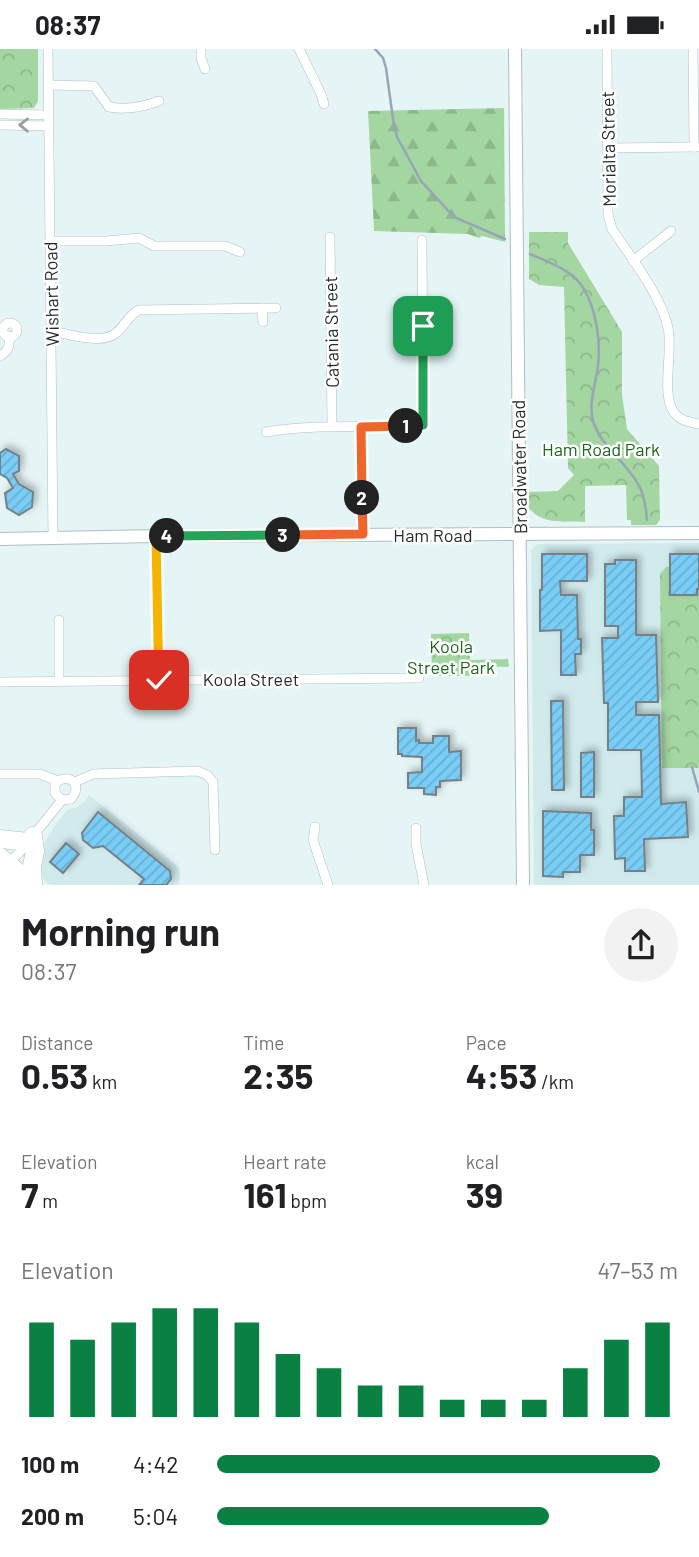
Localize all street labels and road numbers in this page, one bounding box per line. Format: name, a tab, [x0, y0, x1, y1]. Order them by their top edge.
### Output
street label: Morialta Street	[596, 91, 620, 207]
street label: Wishart Road	[39, 241, 63, 347]
street label: Catania Street	[319, 276, 343, 388]
street label: Broadwater Road	[507, 400, 531, 534]
street label: Ham Road	[393, 524, 473, 546]
street label: Koola Street	[203, 668, 299, 690]

